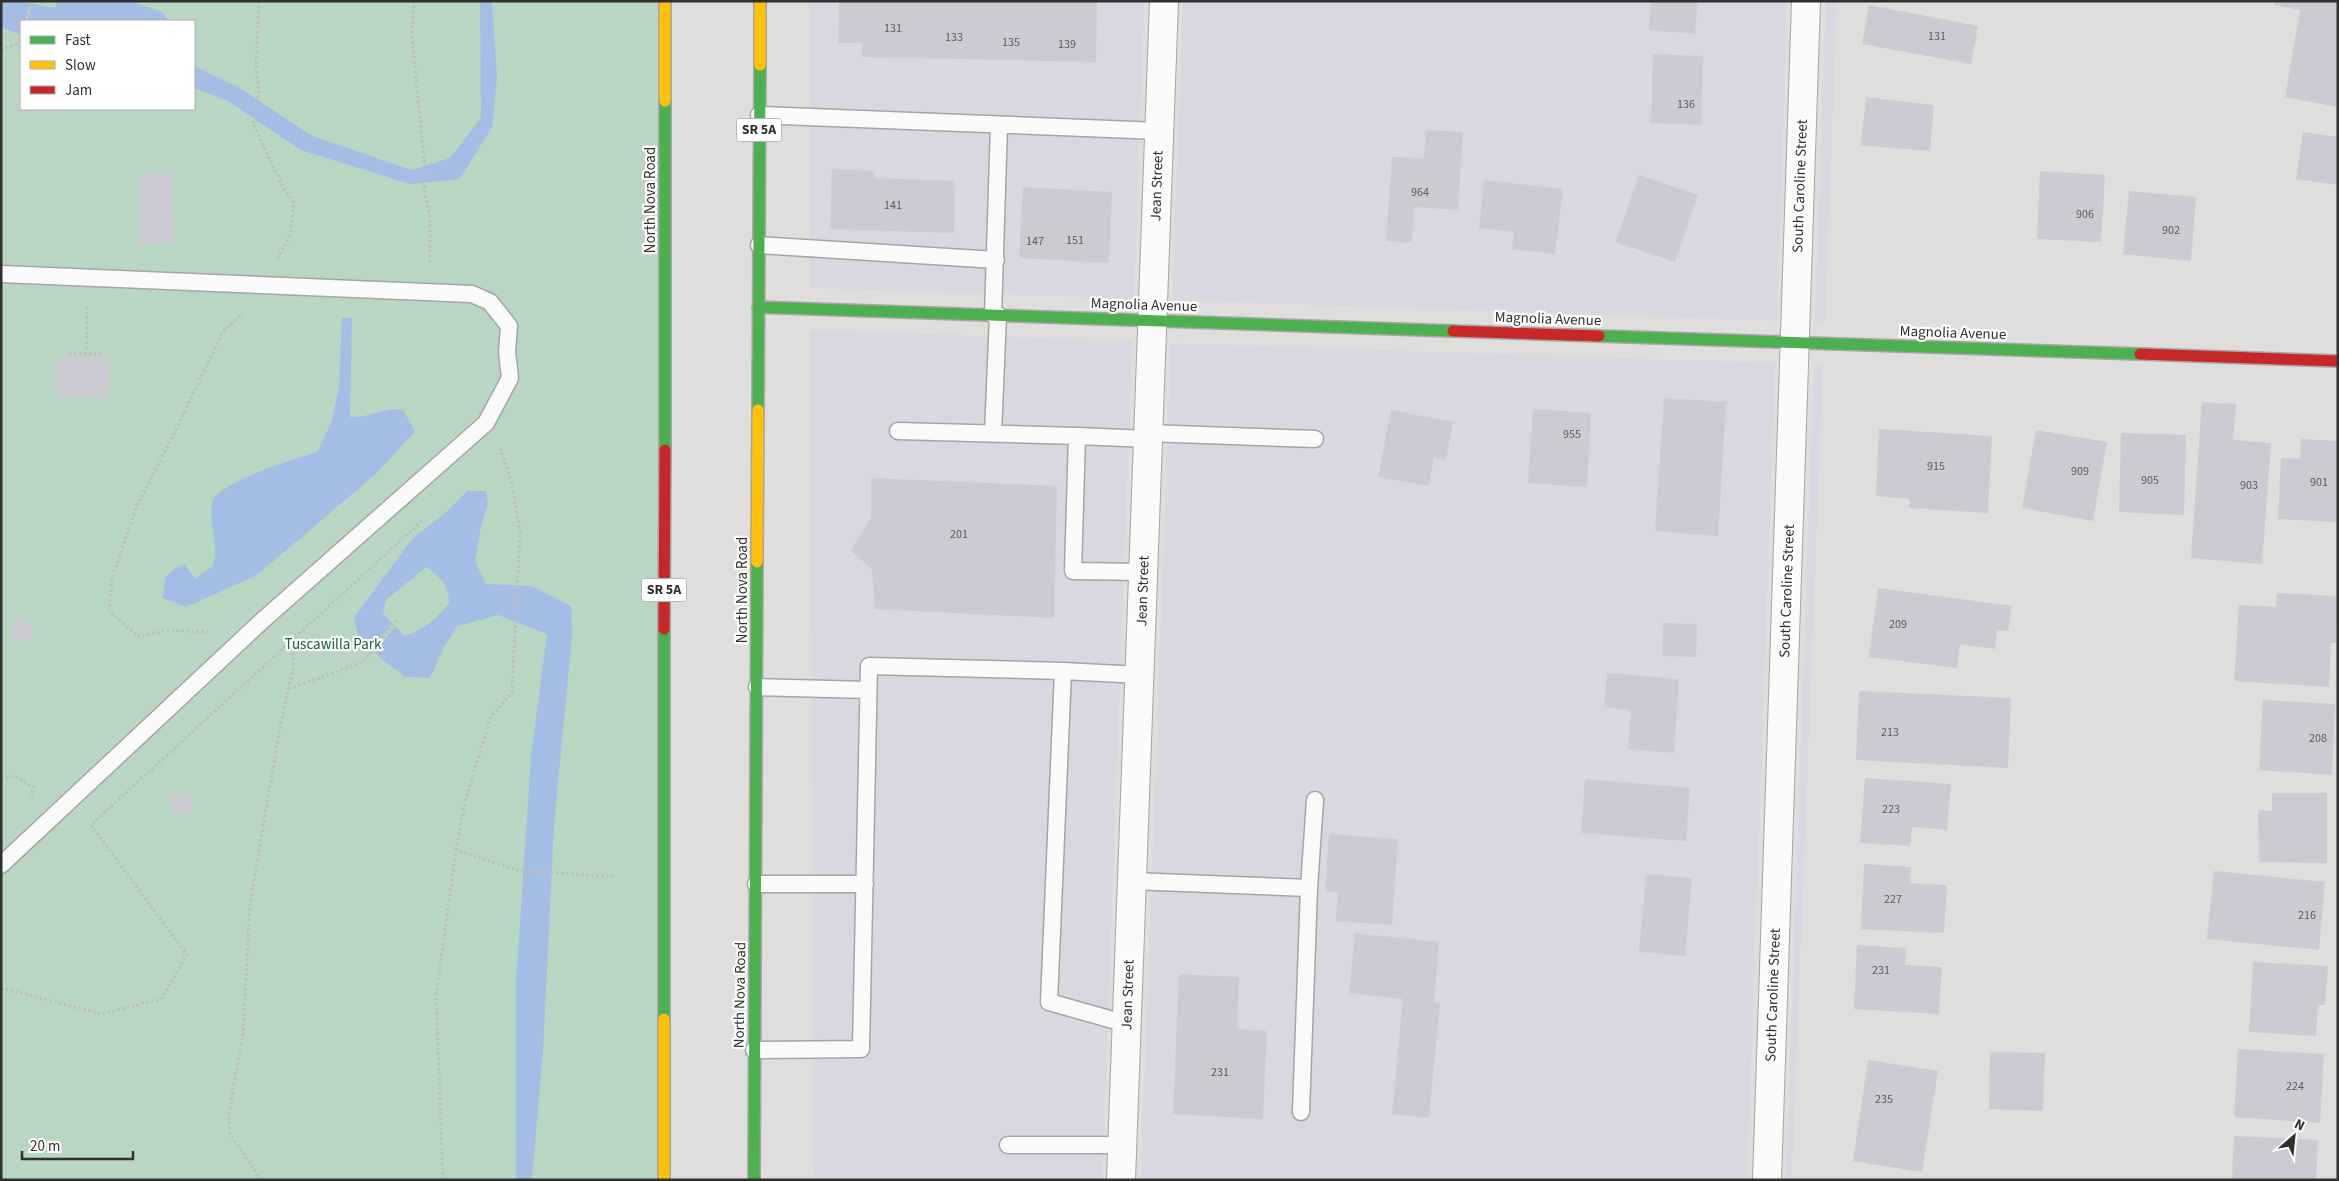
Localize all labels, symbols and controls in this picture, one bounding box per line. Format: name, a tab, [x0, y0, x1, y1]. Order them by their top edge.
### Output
legend	[20, 20, 195, 110]
house number: 131	[884, 20, 902, 37]
house number: 131	[1928, 28, 1946, 45]
house number: 133	[945, 29, 963, 46]
text: Fast	[65, 30, 91, 51]
house number: 135	[1002, 34, 1020, 51]
house number: 139	[1058, 36, 1076, 53]
text: Slow	[65, 55, 96, 76]
text: Jam	[65, 80, 92, 101]
house number: 136	[1677, 96, 1695, 113]
road number: SR 5A	[736, 118, 782, 142]
street label: South Caroline Street	[1787, 119, 1813, 253]
street label: North Nova Road	[640, 147, 661, 253]
street label: Jean Street	[1145, 150, 1169, 222]
house number: 964	[1411, 184, 1429, 201]
house number: 141	[884, 197, 902, 214]
house number: 906	[2076, 206, 2094, 223]
house number: 902	[2162, 222, 2180, 239]
house number: 151	[1066, 232, 1084, 249]
house number: 147	[1026, 233, 1044, 250]
street label: Magnolia Avenue	[1090, 293, 1198, 317]
street label: Magnolia Avenue	[1494, 307, 1602, 331]
street label: Magnolia Avenue	[1899, 321, 2007, 345]
house number: 955	[1563, 426, 1581, 443]
house number: 915	[1927, 458, 1945, 475]
house number: 909	[2071, 463, 2089, 480]
house number: 905	[2141, 472, 2159, 489]
house number: 901	[2310, 474, 2328, 491]
house number: 903	[2240, 477, 2258, 494]
street label: South Caroline Street	[1774, 524, 1800, 658]
house number: 201	[950, 526, 968, 543]
street label: North Nova Road	[732, 537, 753, 643]
street label: Jean Street	[1131, 555, 1155, 627]
road number: SR 5A	[642, 578, 686, 602]
house number: 209	[1889, 616, 1907, 633]
park label: Tuscawilla Park	[285, 634, 382, 655]
house number: 213	[1881, 724, 1899, 741]
house number: 208	[2309, 730, 2327, 747]
house number: 223	[1882, 801, 1900, 818]
house number: 227	[1884, 891, 1902, 908]
house number: 216	[2298, 907, 2316, 924]
street label: South Caroline Street	[1760, 928, 1786, 1062]
street label: North Nova Road	[729, 942, 751, 1048]
street label: Jean Street	[1116, 959, 1140, 1031]
house number: 231	[1872, 962, 1890, 979]
house number: 231	[1211, 1064, 1229, 1081]
house number: 224	[2286, 1078, 2304, 1095]
house number: 235	[1875, 1091, 1893, 1108]
north arrow	[2269, 1111, 2319, 1161]
text: N	[2291, 1114, 2308, 1136]
scale bar	[22, 1128, 134, 1160]
text: 20 m	[30, 1136, 60, 1157]

